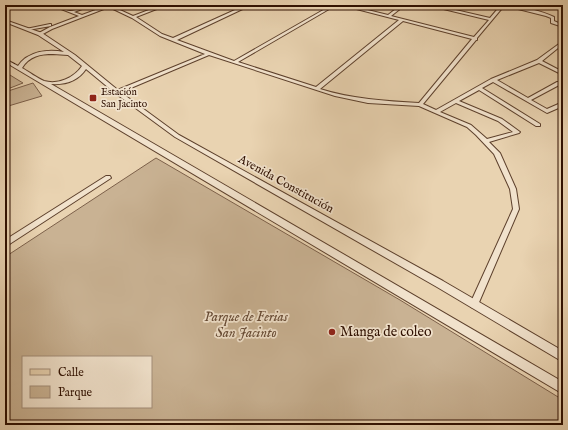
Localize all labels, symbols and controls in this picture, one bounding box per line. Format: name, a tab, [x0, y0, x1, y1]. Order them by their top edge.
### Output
place label: Estación San Jacinto	[101, 86, 148, 111]
marker: Estación San Jacinto	[88, 93, 98, 103]
street label: Avenida Constitución	[235, 151, 337, 217]
park label: Parque de Ferias San Jacinto	[204, 308, 289, 342]
place label: Manga de coleo	[340, 323, 432, 341]
marker: Manga de coleo	[327, 327, 337, 337]
legend	[22, 356, 152, 408]
text: Calle	[58, 365, 84, 380]
text: Parque	[58, 385, 93, 401]

